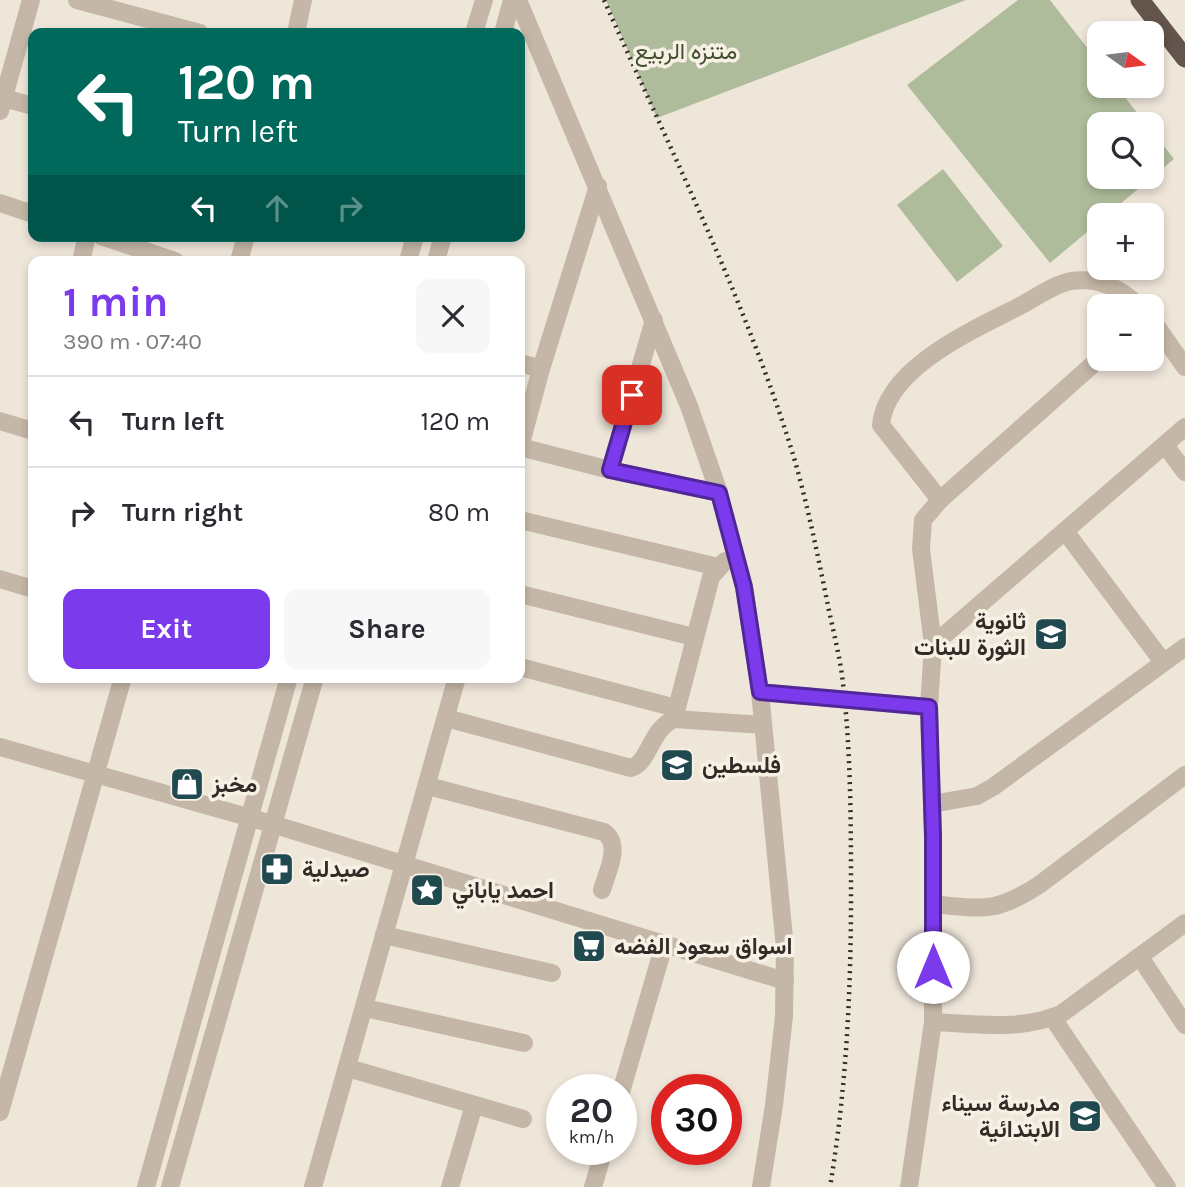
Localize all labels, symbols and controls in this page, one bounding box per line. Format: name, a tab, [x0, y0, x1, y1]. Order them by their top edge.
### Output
north arrow	[1087, 21, 1164, 98]
map controls	[1087, 21, 1164, 371]
park label: متنزه الربيع	[635, 38, 737, 67]
text: 120 m	[178, 54, 315, 111]
icon: left	[63, 56, 154, 147]
button: search	[1087, 112, 1164, 189]
text: Turn left	[178, 113, 298, 150]
icon: left	[185, 189, 223, 227]
icon: ahead	[258, 189, 296, 227]
icon: right	[331, 189, 369, 227]
button: +	[1087, 203, 1164, 280]
text: 1 min	[63, 277, 168, 327]
button: close	[416, 279, 490, 353]
button: −	[1087, 294, 1164, 371]
text: 390 m · 07:40	[63, 328, 202, 355]
pin	[602, 365, 662, 425]
icon: arrive	[613, 376, 651, 414]
icon: left	[63, 403, 101, 441]
text: Turn left	[122, 406, 224, 437]
text: 120 m	[420, 406, 490, 437]
icon: right	[63, 494, 101, 532]
text: Turn right	[122, 497, 243, 528]
text: 80 m	[428, 497, 490, 528]
button: Exit	[63, 589, 270, 669]
button: Share	[284, 589, 490, 669]
place label: ثانوية الثورة للبنات	[914, 608, 1026, 662]
school or university icon: ثانوية الثورة للبنات	[1032, 615, 1070, 653]
school or university icon: فلسطين	[658, 746, 696, 784]
place label: فلسطين	[702, 752, 781, 779]
shop icon: مخبز	[168, 765, 206, 803]
place label: مخبز	[211, 771, 257, 799]
pharmacy icon: صيدلية	[258, 850, 296, 888]
place label: صيدلية	[302, 856, 370, 883]
place icon: احمد ياباني	[408, 871, 446, 909]
place label: احمد ياباني	[452, 877, 554, 910]
supermarket icon: اسواق سعود الفضه	[570, 927, 608, 965]
position arrow	[896, 930, 970, 1004]
place label: اسواق سعود الفضه	[614, 933, 792, 961]
speed limit sign: 30	[651, 1074, 742, 1165]
text: 20	[570, 1090, 613, 1131]
place label: مدرسة سيناء الابتدائية	[941, 1090, 1060, 1143]
school or university icon: مدرسة سيناء الابتدائية	[1066, 1097, 1104, 1135]
text: km/h	[569, 1126, 614, 1148]

